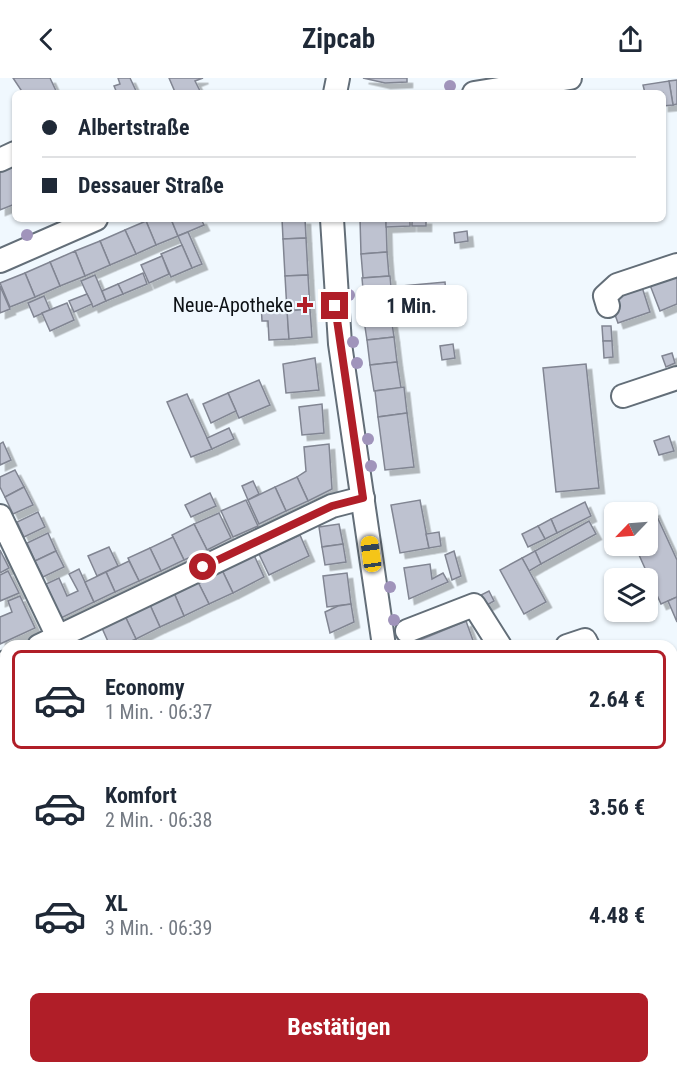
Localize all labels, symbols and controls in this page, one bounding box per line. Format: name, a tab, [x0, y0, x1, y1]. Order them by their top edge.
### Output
icon: back	[30, 23, 63, 56]
text: Zipcab	[302, 23, 375, 55]
icon: share	[614, 23, 647, 56]
text: Albertstraße	[78, 115, 190, 140]
text: Dessauer Straße	[78, 173, 224, 198]
callout: 1 Min.	[356, 285, 467, 327]
route end	[321, 292, 348, 319]
place label: Neue-Apotheke	[173, 293, 293, 317]
text: 1 Min.	[386, 294, 437, 318]
marker: Neue-Apotheke	[298, 298, 312, 312]
north arrow	[604, 502, 658, 556]
map controls	[604, 502, 658, 622]
car	[360, 535, 382, 573]
route start	[189, 553, 216, 580]
button: layers	[604, 568, 658, 622]
icon: car	[33, 673, 87, 727]
text: Economy	[105, 675, 185, 700]
text: 2.64 €	[589, 687, 645, 712]
text: 1 Min. · 06:37	[105, 700, 212, 724]
icon: car	[33, 781, 87, 835]
text: Komfort	[105, 783, 177, 808]
text: 3.56 €	[589, 795, 645, 820]
text: 2 Min. · 06:38	[105, 808, 212, 832]
icon: car	[33, 889, 87, 943]
text: XL	[105, 891, 128, 916]
text: 4.48 €	[589, 903, 645, 928]
text: 3 Min. · 06:39	[105, 916, 212, 940]
button: Bestätigen	[30, 993, 648, 1062]

